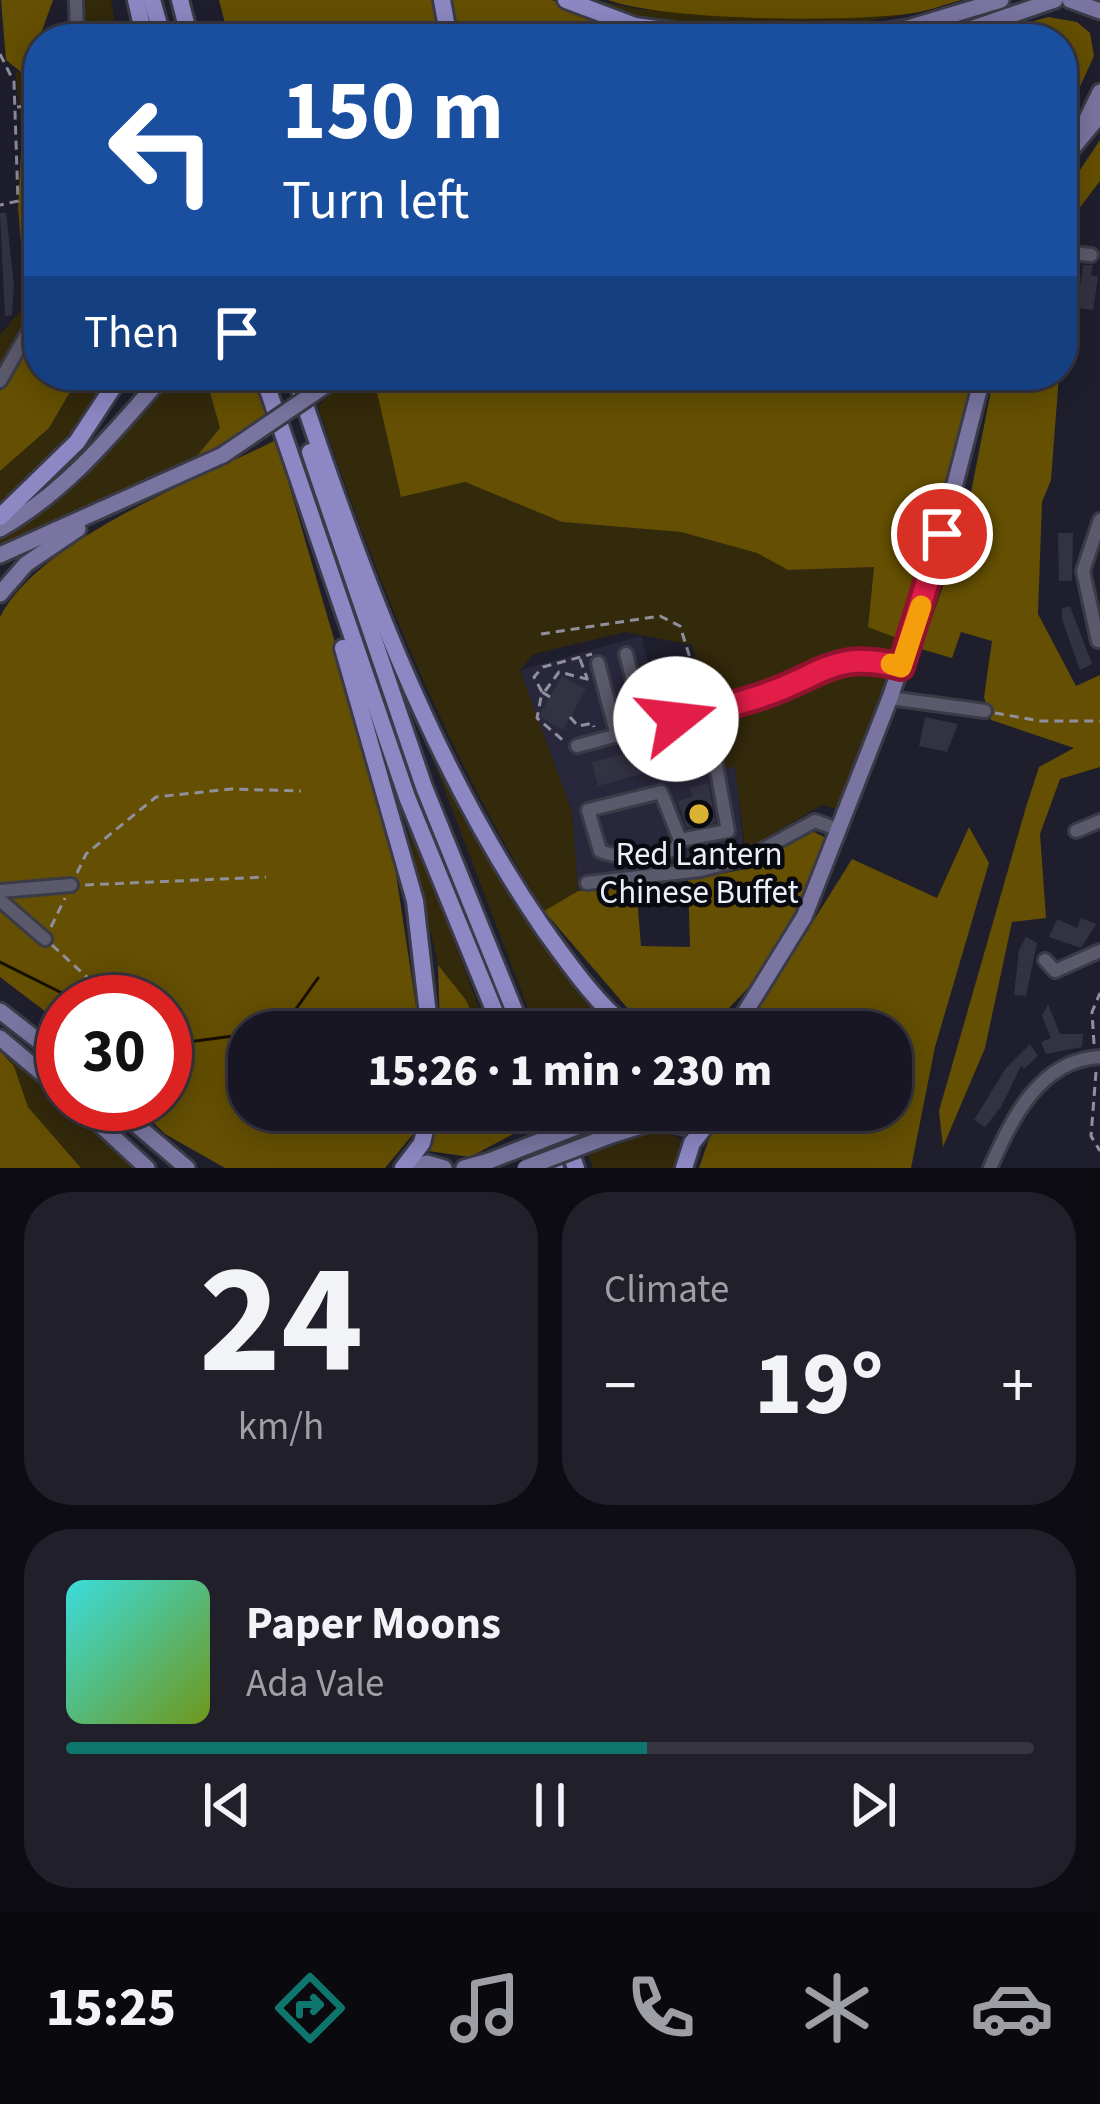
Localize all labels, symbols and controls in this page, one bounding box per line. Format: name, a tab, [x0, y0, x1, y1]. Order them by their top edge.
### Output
text: 150 m	[282, 52, 504, 172]
icon: left	[84, 72, 240, 228]
text: Turn left	[282, 163, 469, 240]
icon: arrive	[204, 300, 270, 366]
text: Then	[84, 301, 180, 365]
pin	[891, 483, 993, 585]
icon: arrive	[909, 501, 975, 567]
position arrow	[613, 656, 739, 782]
marker: Red Lantern Chinese Buffet	[686, 801, 712, 827]
place label: Red Lantern Chinese Buffet	[599, 831, 799, 916]
speed limit sign: 30	[36, 975, 192, 1131]
text: 15:26 · 1 min · 230 m	[368, 1039, 772, 1103]
text: 24	[199, 1210, 363, 1432]
text: Climate	[604, 1262, 729, 1318]
text: 19°	[754, 1321, 884, 1449]
text: −	[604, 1339, 637, 1433]
text: +	[1001, 1339, 1034, 1433]
text: km/h	[238, 1399, 324, 1455]
text: Paper Moons	[246, 1592, 501, 1656]
text: Ada Vale	[246, 1656, 384, 1712]
icon: previous	[194, 1772, 260, 1838]
icon: pause	[517, 1772, 583, 1838]
icon: next	[840, 1772, 906, 1838]
icon: directions	[268, 1966, 352, 2050]
icon: music	[443, 1966, 527, 2050]
icon: phone	[619, 1966, 703, 2050]
icon: climate	[795, 1966, 879, 2050]
icon: car	[970, 1966, 1054, 2050]
text: 15:25	[46, 1970, 176, 2047]

